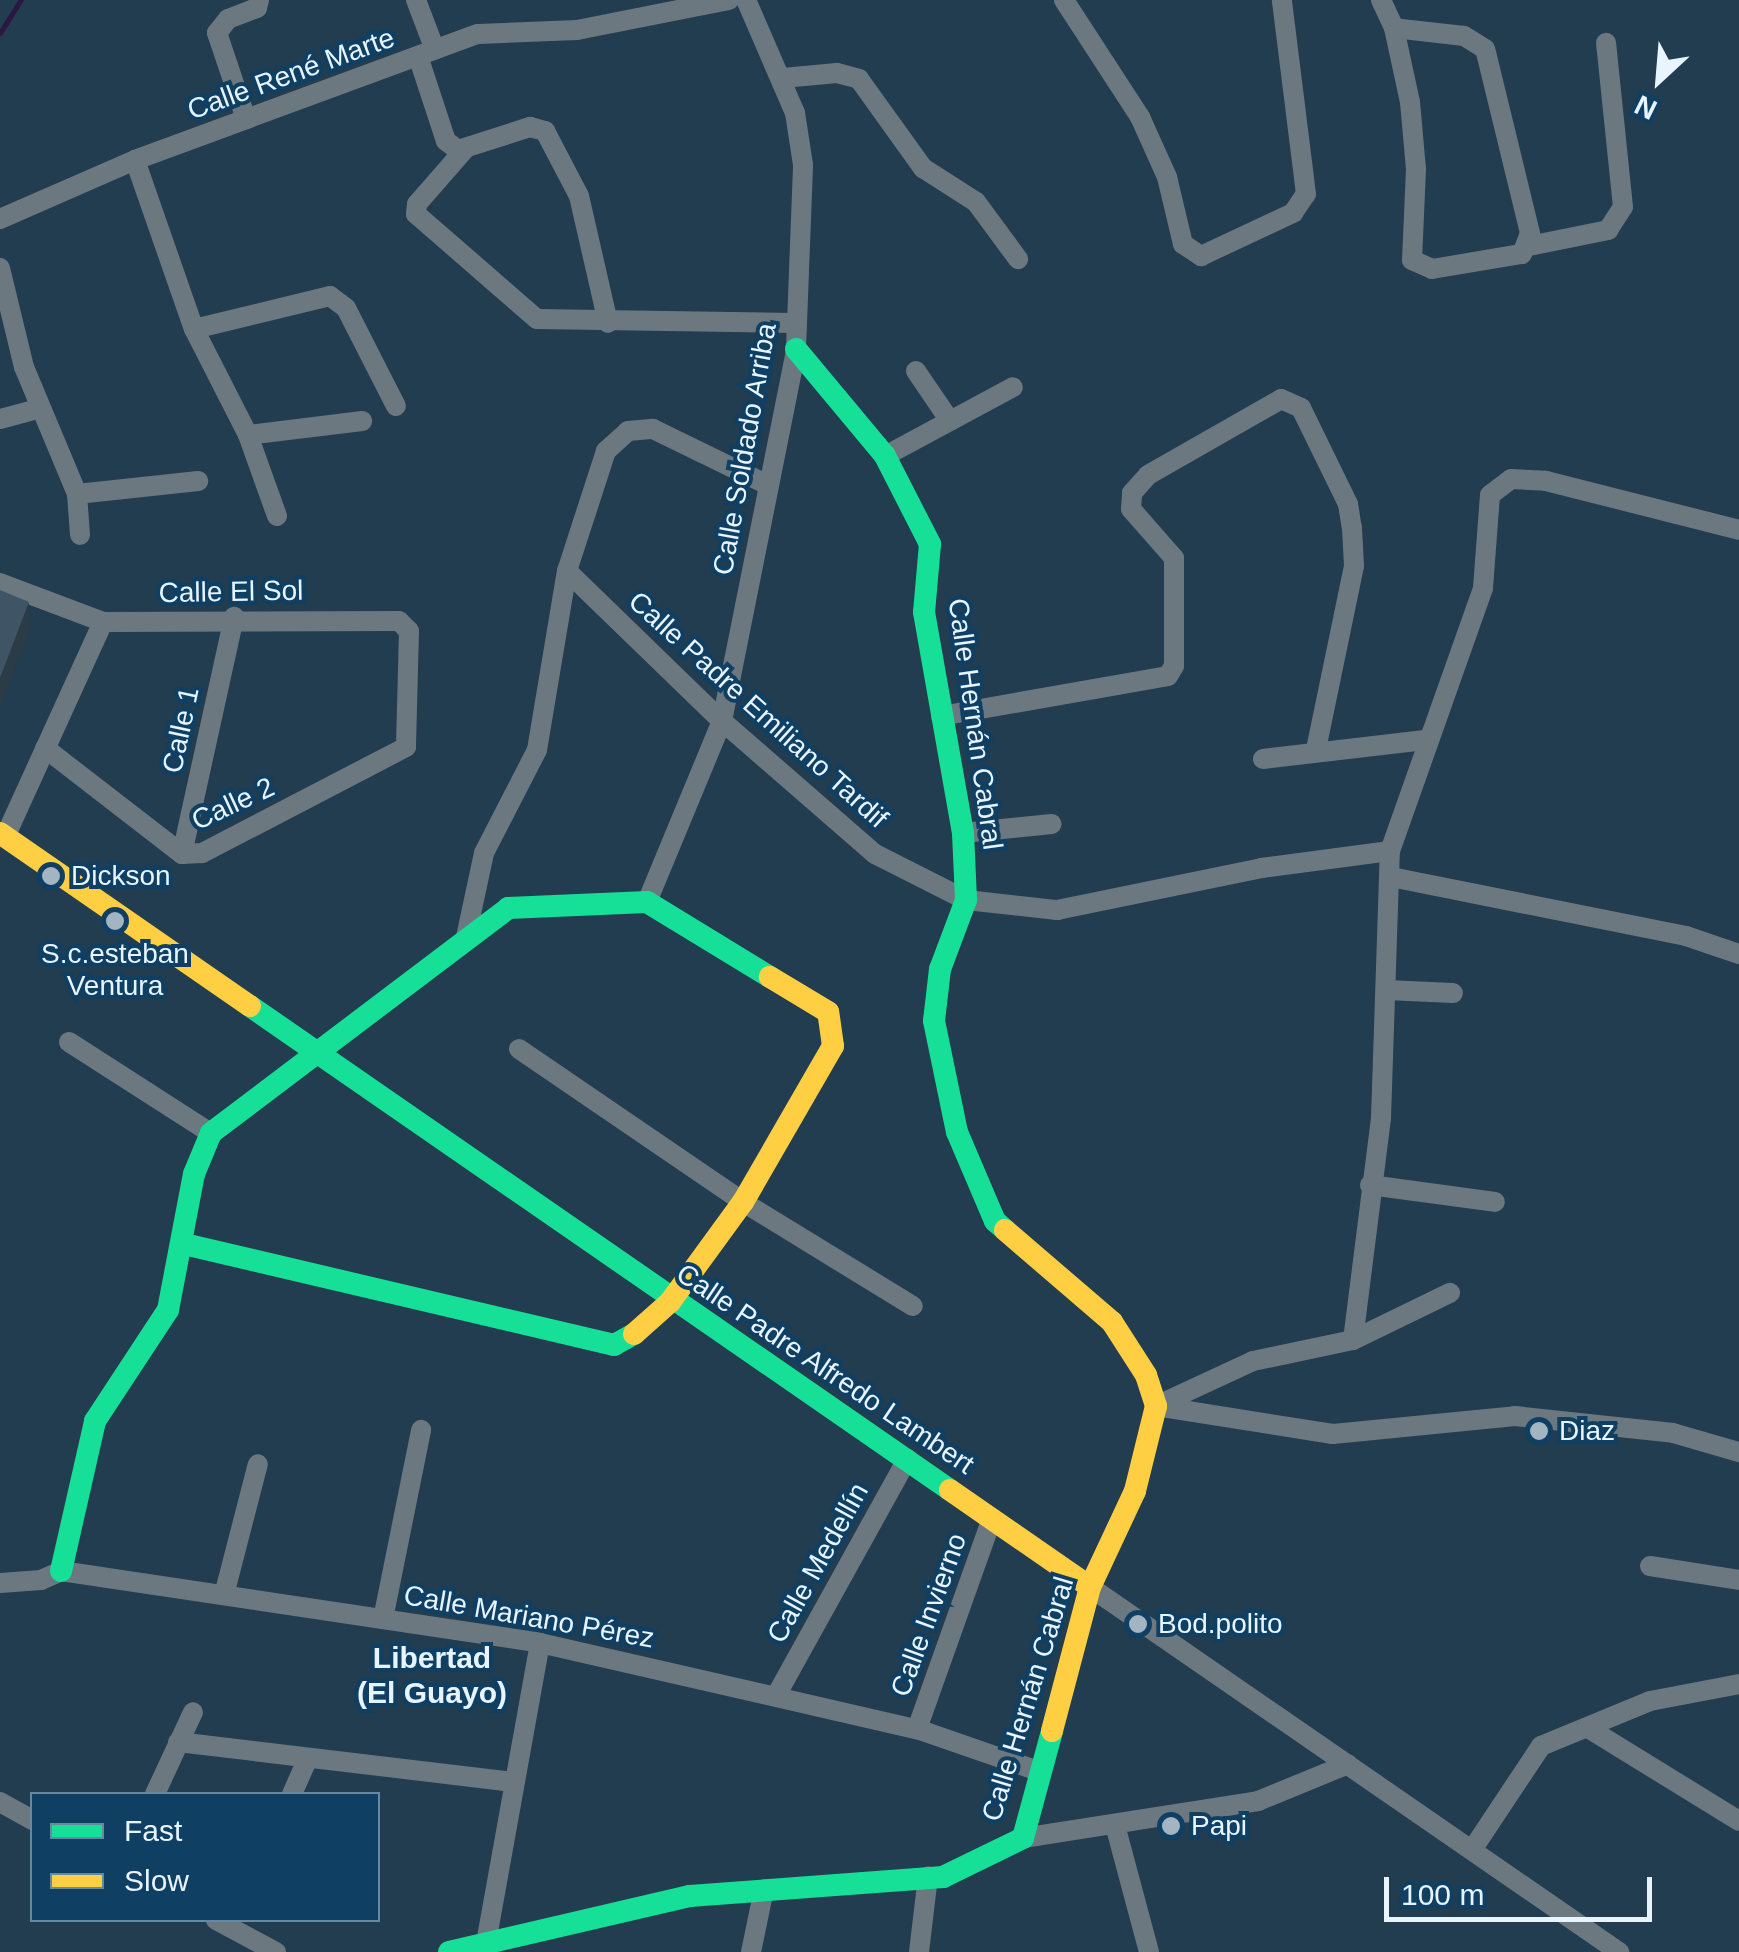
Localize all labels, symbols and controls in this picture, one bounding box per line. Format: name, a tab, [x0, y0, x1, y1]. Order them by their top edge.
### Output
street label: Calle René Marte	[183, 21, 399, 127]
north arrow	[1609, 30, 1709, 130]
text: N	[1630, 89, 1662, 126]
street label: Calle Soldado Arriba	[706, 320, 784, 578]
street label: Calle El Sol	[158, 574, 304, 610]
street label: Calle Padre Emiliano Tardif	[621, 585, 895, 835]
street label: Calle Hernán Cabral	[941, 596, 1009, 852]
street label: Calle 1	[156, 684, 206, 776]
street label: Calle 2	[186, 770, 280, 838]
place label: Dickson	[71, 859, 171, 893]
marker: Dickson	[40, 865, 62, 887]
marker: S.c.esteban Ventura	[104, 910, 126, 932]
place label: S.c.esteban Ventura	[41, 937, 189, 1003]
street label: Calle Padre Alfredo Lambert	[669, 1256, 981, 1482]
place label: Diaz	[1559, 1414, 1615, 1448]
marker: Diaz	[1528, 1420, 1550, 1442]
street label: Calle Medellín	[760, 1477, 876, 1649]
street label: Calle Invierno	[884, 1529, 974, 1701]
street label: Calle Hernán Cabral	[975, 1573, 1081, 1825]
street label: Calle Mariano Pérez	[401, 1578, 657, 1656]
place label: Bod.polito	[1158, 1607, 1283, 1641]
marker: Bod.polito	[1127, 1613, 1149, 1635]
district label: Libertad (El Guayo)	[357, 1640, 507, 1710]
legend	[30, 1792, 380, 1922]
place label: Papi	[1191, 1809, 1247, 1843]
text: Fast	[124, 1814, 182, 1847]
marker: Papi	[1160, 1815, 1182, 1837]
scale bar	[1389, 1857, 1656, 1919]
text: Slow	[124, 1864, 189, 1897]
text: 100 m	[1401, 1878, 1484, 1911]

